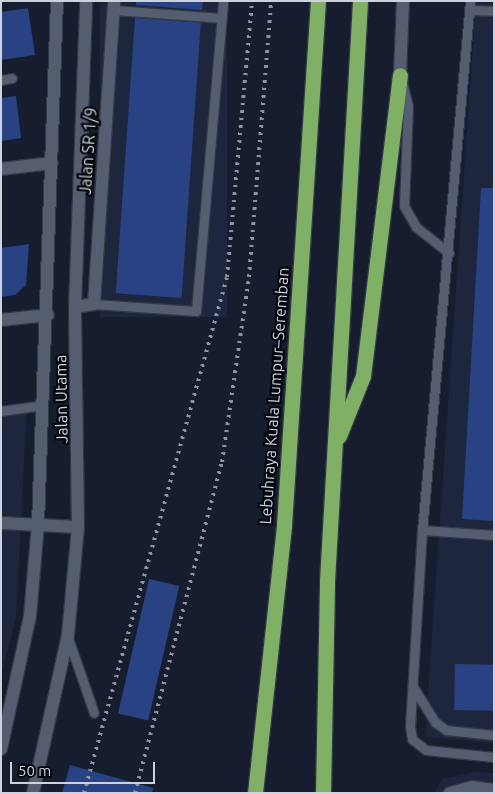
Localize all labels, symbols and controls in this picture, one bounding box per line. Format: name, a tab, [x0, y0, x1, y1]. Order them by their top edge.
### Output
street label: Jalan SR 1/9	[75, 107, 101, 195]
street label: Lebuhraya Kuala Lumpur–Seremban	[255, 267, 293, 525]
street label: Jalan Utama	[51, 354, 71, 444]
scale bar	[12, 752, 158, 784]
text: 50 m	[18, 762, 51, 779]

